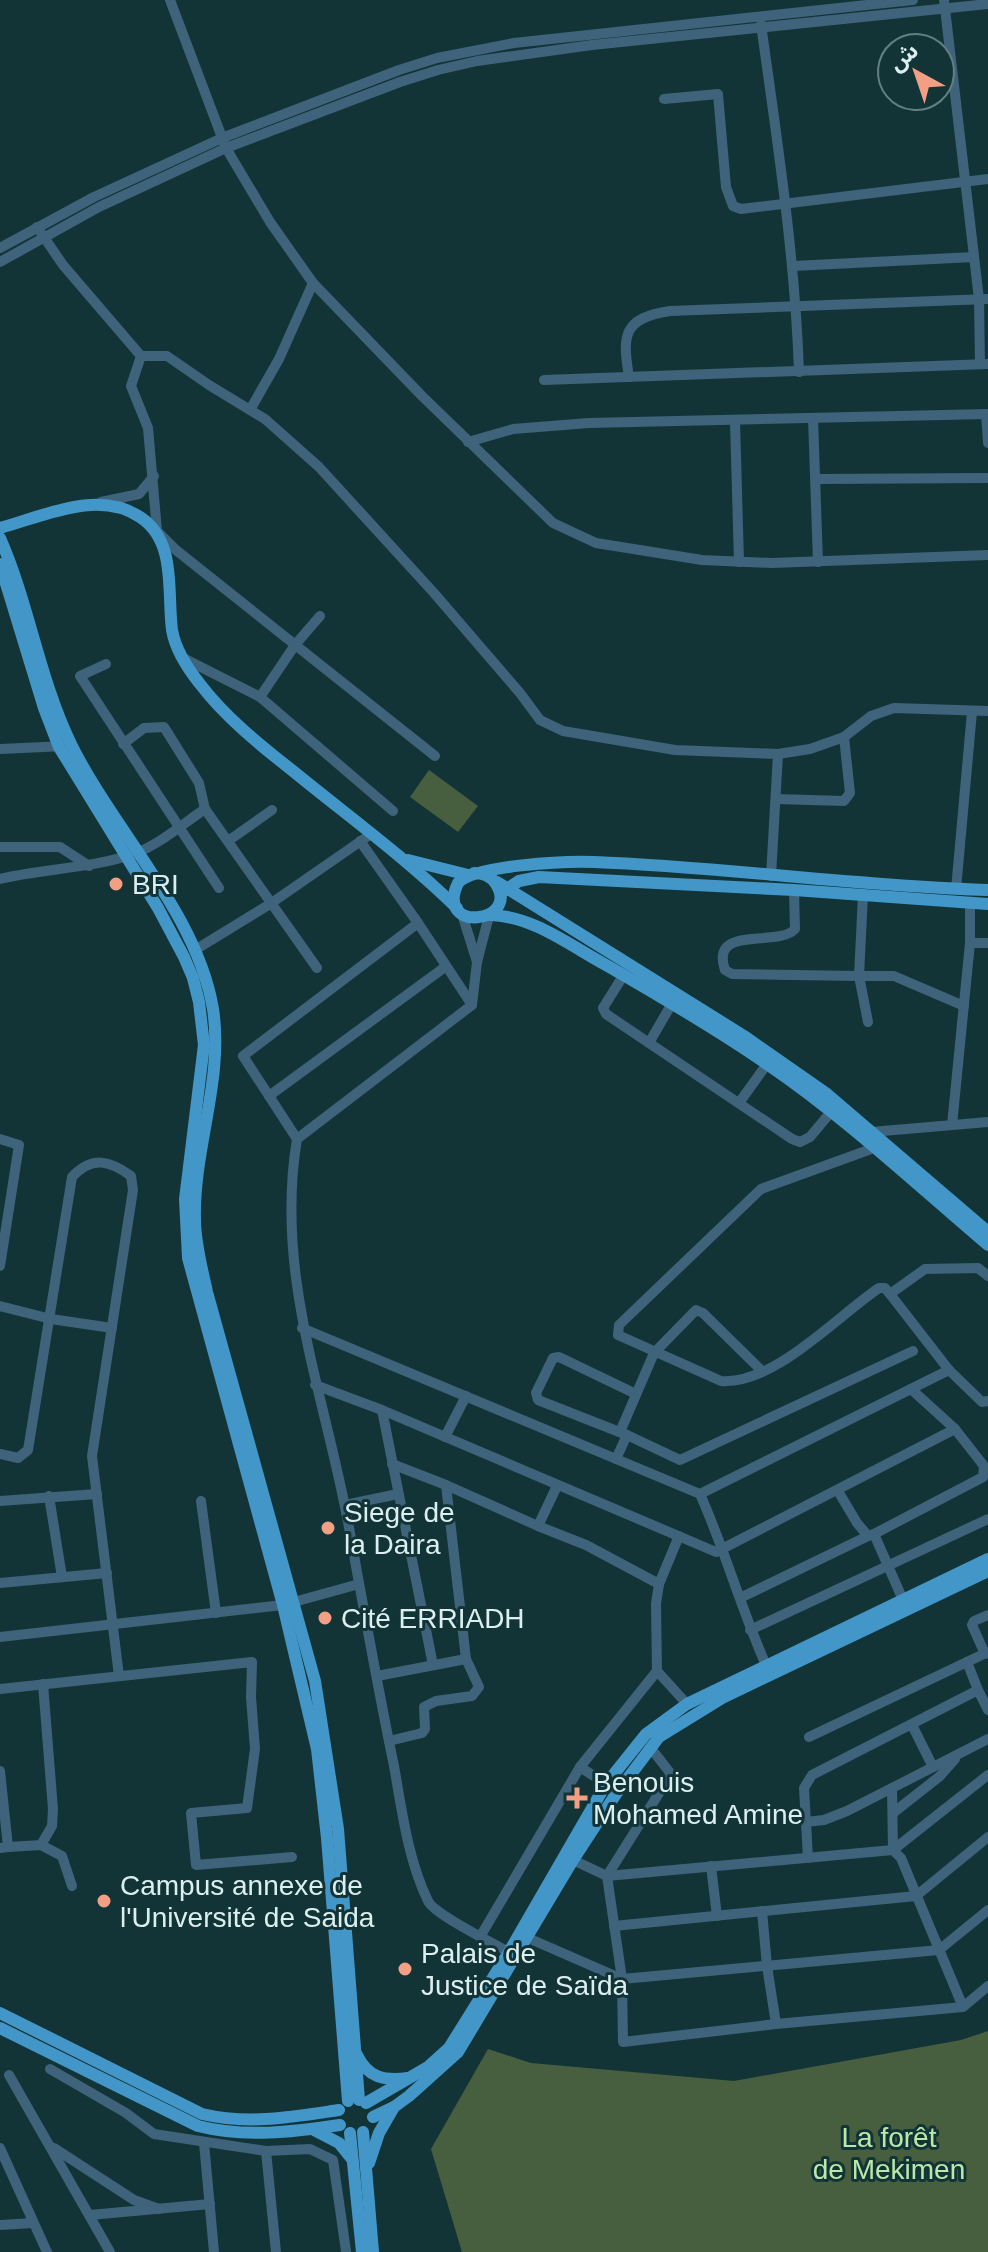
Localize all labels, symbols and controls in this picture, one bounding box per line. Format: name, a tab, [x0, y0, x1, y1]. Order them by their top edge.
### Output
north arrow	[876, 32, 956, 112]
text: ش	[884, 38, 923, 76]
place label: BRI	[132, 869, 179, 900]
marker: BRI	[107, 875, 125, 893]
place label: Siege de la Daira	[344, 1497, 455, 1560]
marker: Siege de la Daira	[319, 1519, 337, 1537]
place label: Cité ERRIADH	[341, 1603, 525, 1634]
marker: Cité ERRIADH	[316, 1609, 334, 1627]
place label: Benouis Mohamed Amine	[593, 1767, 803, 1830]
marker: Benouis Mohamed Amine	[568, 1789, 586, 1807]
place label: Campus annexe de l'Université de Saida	[120, 1870, 375, 1933]
marker: Campus annexe de l'Université de Saida	[95, 1892, 113, 1910]
place label: Palais de Justice de Saïda	[421, 1938, 628, 2001]
marker: Palais de Justice de Saïda	[396, 1960, 414, 1978]
park label: La forêt de Mekimen	[813, 2122, 965, 2185]

